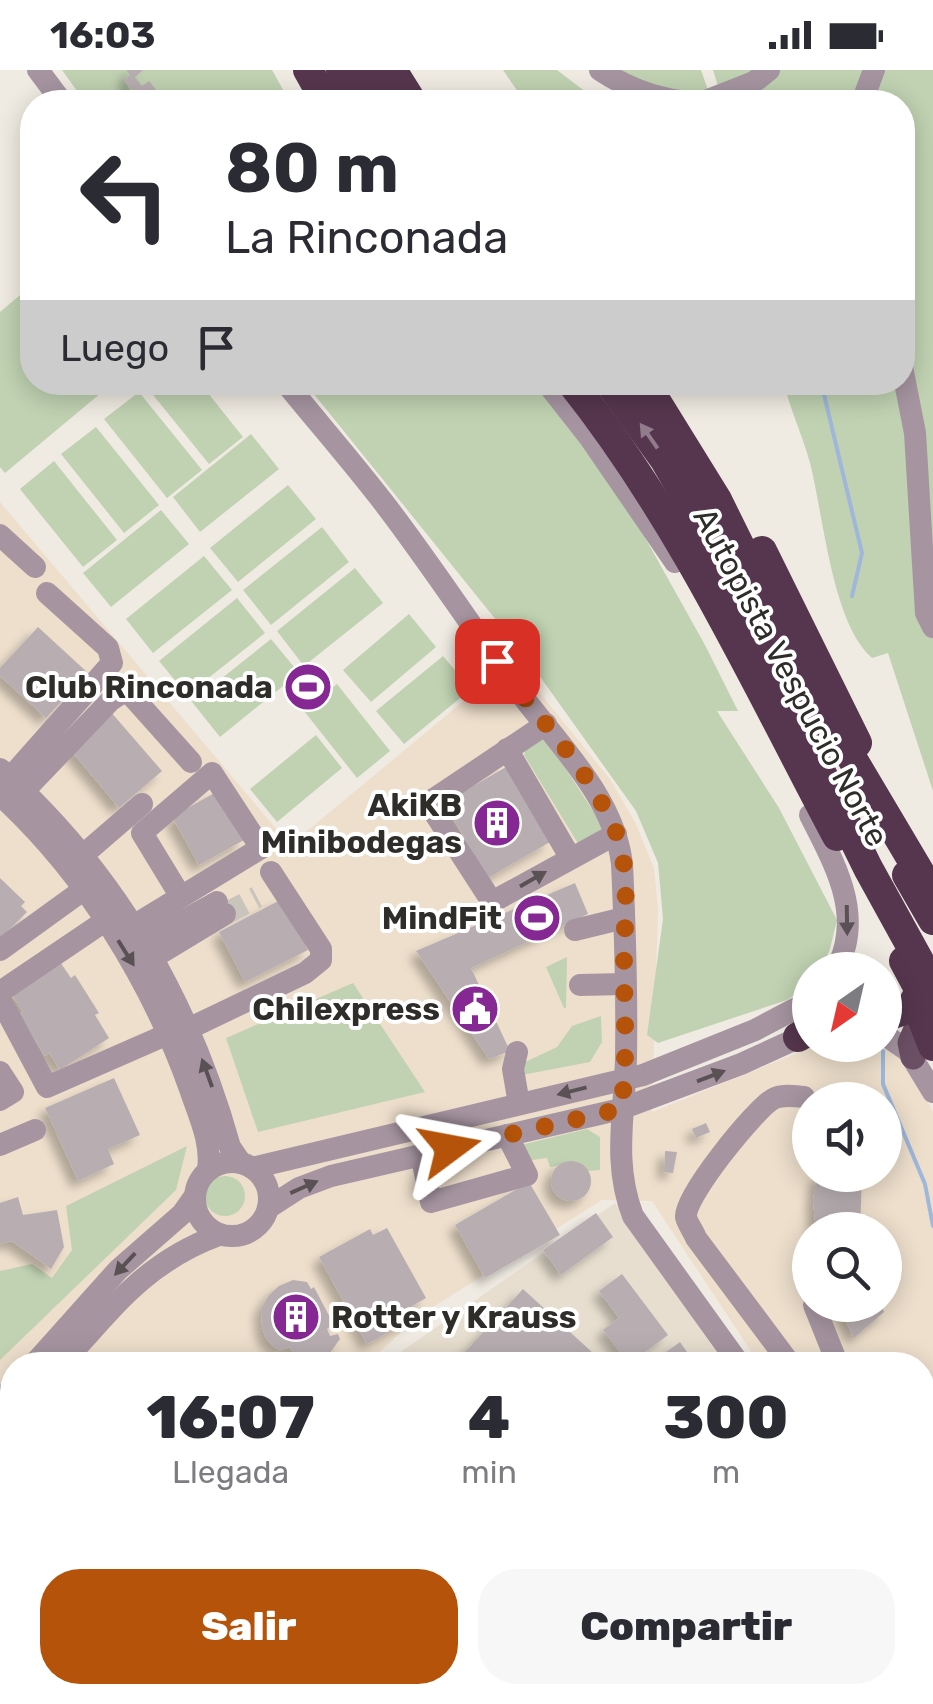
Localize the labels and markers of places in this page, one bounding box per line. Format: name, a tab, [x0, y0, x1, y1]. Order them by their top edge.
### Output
pin	[455, 619, 540, 704]
sports icon: Club Rinconada	[282, 661, 334, 713]
place label: Club Rinconada	[25, 668, 273, 706]
place label: AkiKB Minibodegas	[261, 786, 462, 861]
building icon: AkiKB Minibodegas	[471, 797, 523, 849]
sports icon: MindFit	[511, 892, 563, 944]
place label: MindFit	[382, 899, 502, 937]
public building icon: Chilexpress	[449, 983, 501, 1035]
place label: Chilexpress	[252, 990, 440, 1028]
building icon: Rotter y Krauss	[270, 1291, 322, 1343]
place label: Rotter y Krauss	[331, 1298, 577, 1336]

